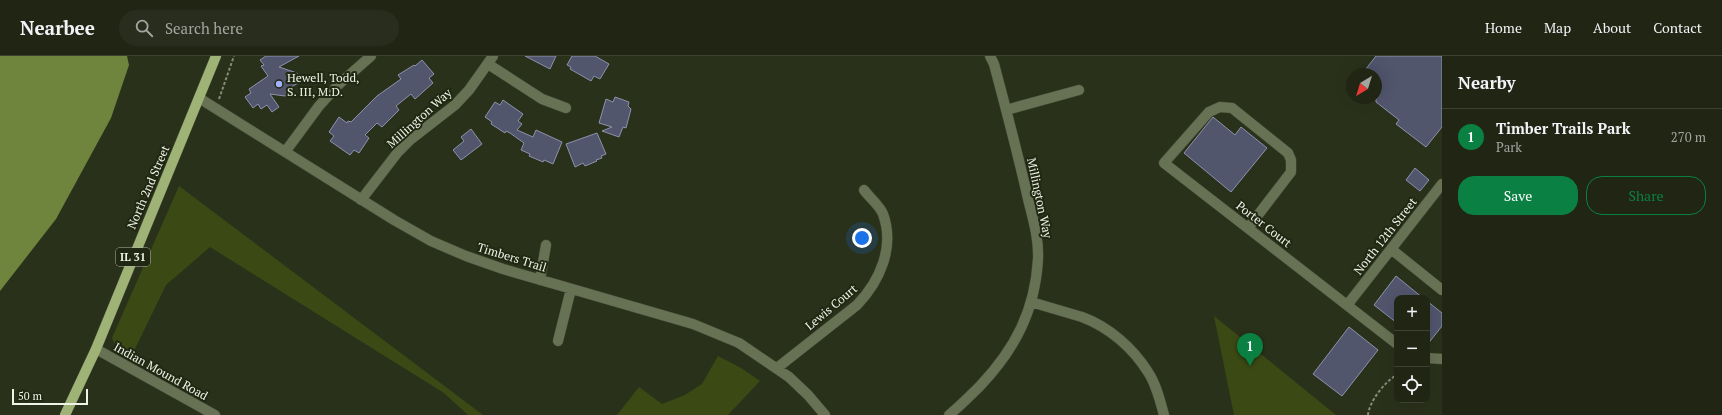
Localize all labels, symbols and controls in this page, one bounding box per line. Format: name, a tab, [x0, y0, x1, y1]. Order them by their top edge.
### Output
search box	[119, 10, 399, 46]
text: Nearbee	[20, 15, 95, 40]
icon: search	[133, 17, 155, 39]
text: Search here	[165, 18, 243, 38]
text: Home	[1485, 18, 1522, 37]
text: Map	[1544, 18, 1571, 37]
text: About	[1593, 18, 1631, 37]
text: Contact	[1653, 18, 1702, 37]
north arrow	[1346, 68, 1382, 104]
place label: Hewell, Todd, S. III, M.D.	[287, 70, 359, 99]
text: Nearby	[1458, 71, 1516, 94]
marker: Hewell, Todd, S. III, M.D.	[274, 79, 284, 89]
street label: Millington Way	[384, 84, 455, 151]
text: Timber Trails Park	[1496, 118, 1630, 138]
text: 1	[1467, 128, 1475, 146]
text: 270 m	[1671, 128, 1706, 146]
text: Park	[1496, 138, 1522, 156]
street label: North 2nd Street	[124, 142, 173, 231]
street label: Millington Way	[1024, 156, 1056, 241]
button: Save	[1458, 176, 1578, 215]
button: Share	[1586, 176, 1706, 215]
street label: North 12th Street	[1350, 194, 1420, 278]
street label: Porter Court	[1233, 198, 1295, 251]
your location	[852, 228, 872, 248]
street label: Timbers Trail	[476, 239, 549, 275]
road number: IL 31	[116, 248, 150, 266]
street label: Lewis Court	[802, 281, 860, 333]
map controls	[1394, 295, 1430, 403]
button: +	[1394, 295, 1430, 331]
button: −	[1394, 331, 1430, 367]
pin: 1	[1237, 333, 1263, 366]
street label: Indian Mound Road	[111, 339, 211, 403]
button: locate	[1394, 367, 1430, 403]
scale bar	[12, 387, 88, 406]
text: 50 m	[18, 389, 42, 403]

